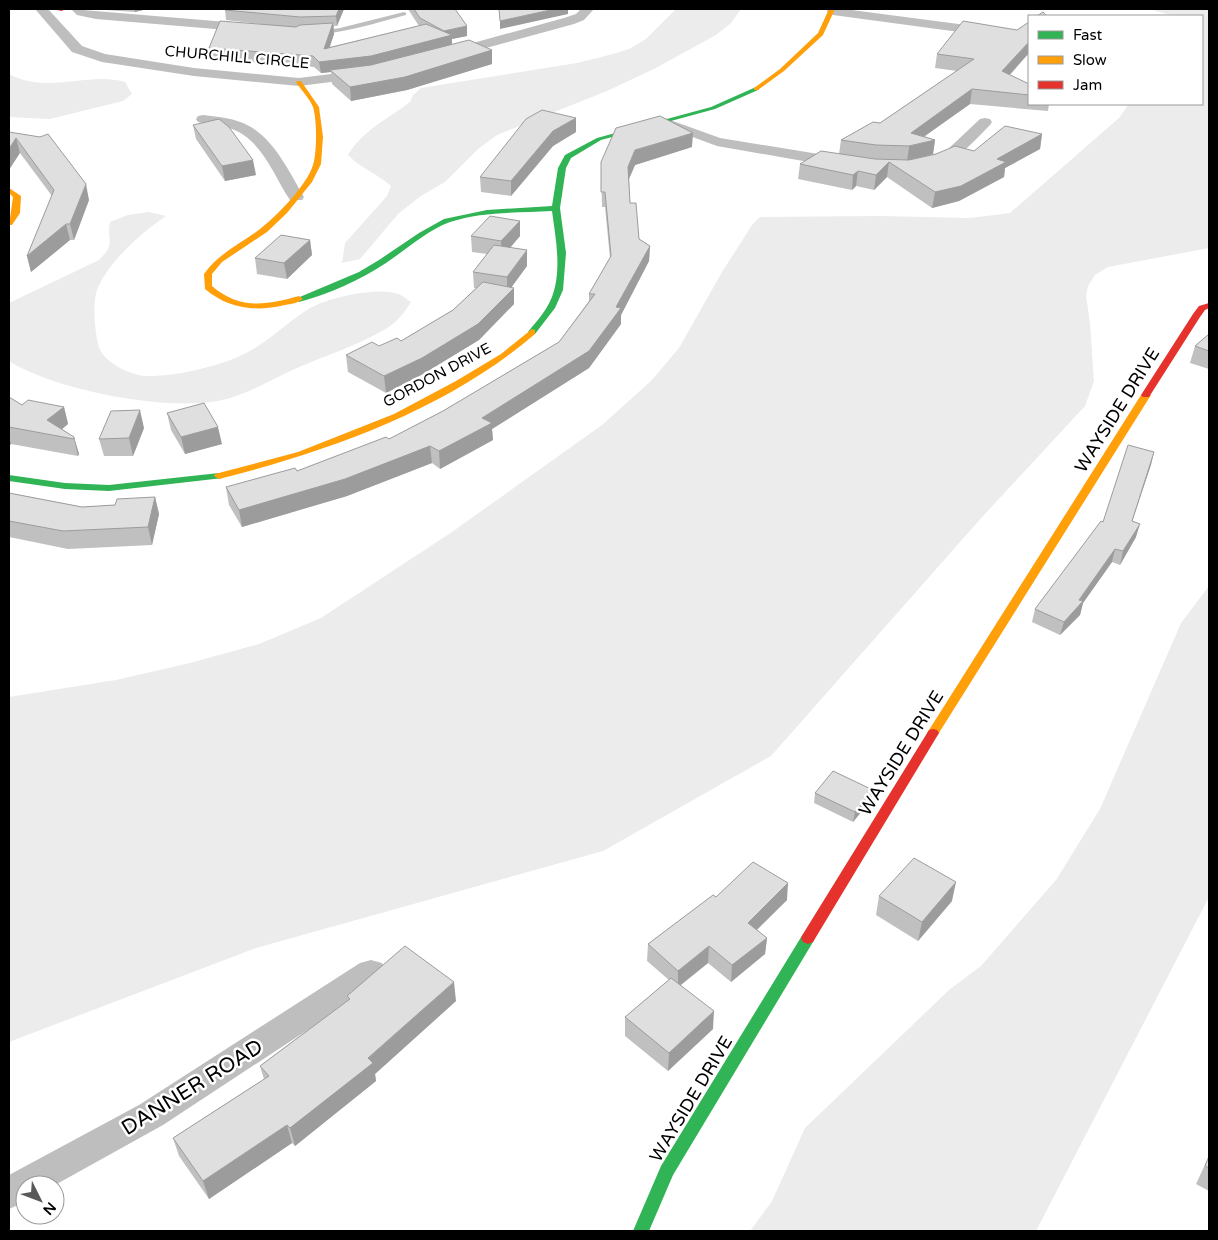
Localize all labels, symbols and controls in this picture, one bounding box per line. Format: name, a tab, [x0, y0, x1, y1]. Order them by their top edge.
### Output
legend	[1028, 15, 1203, 105]
text: Fast	[1073, 26, 1103, 44]
street label: CHURCHILL CIRCLE	[164, 42, 310, 72]
text: Slow	[1073, 51, 1107, 69]
text: Jam	[1073, 76, 1102, 94]
street label: GORDON DRIVE	[380, 339, 494, 411]
street label: WAYSIDE DRIVE	[1070, 343, 1164, 477]
street label: WAYSIDE DRIVE	[854, 686, 948, 820]
street label: WAYSIDE DRIVE	[645, 1032, 737, 1166]
street label: DANNER ROAD	[117, 1034, 267, 1141]
north arrow	[15, 1175, 65, 1225]
text: N	[39, 1198, 59, 1218]

